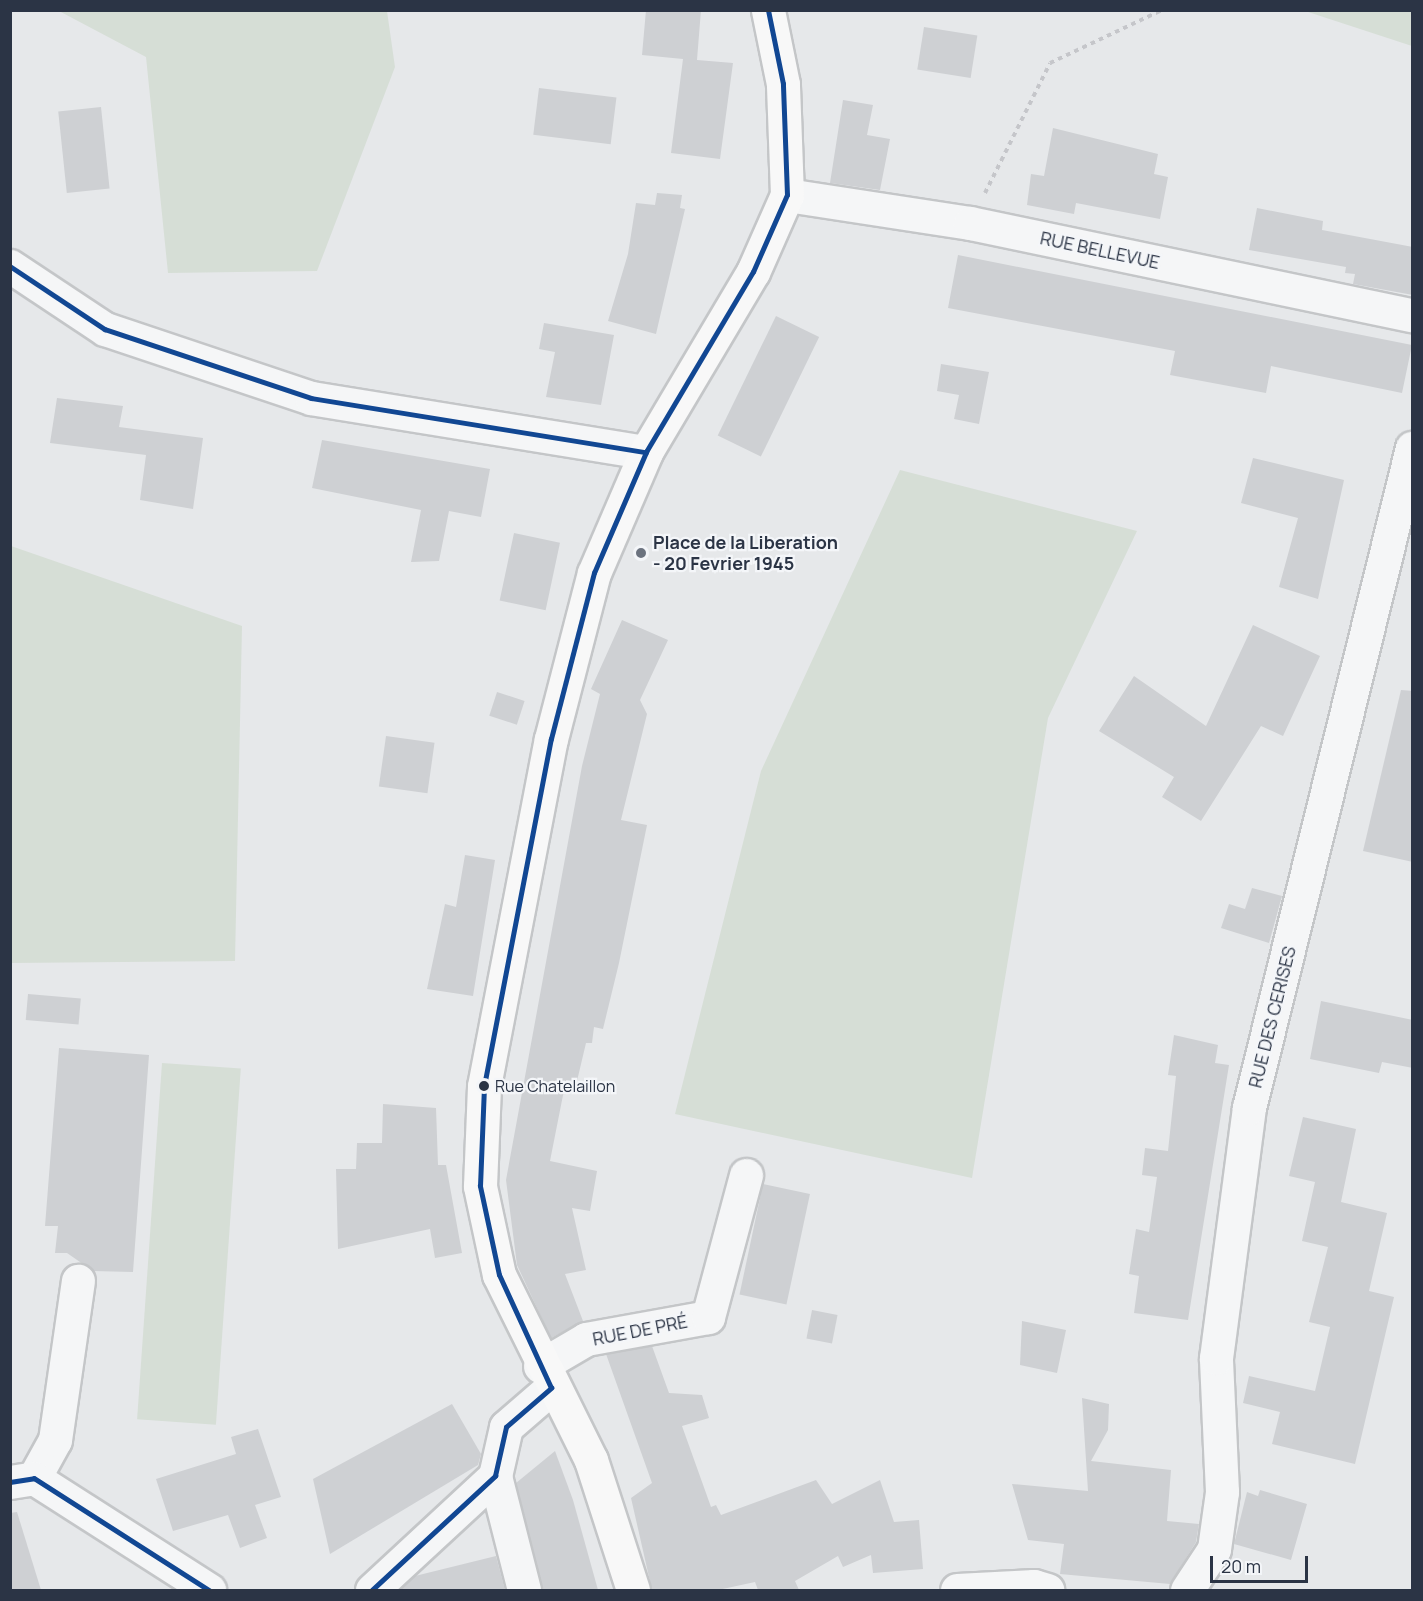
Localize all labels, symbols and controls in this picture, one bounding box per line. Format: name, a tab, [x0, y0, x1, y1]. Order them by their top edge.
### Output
street label: RUE BELLEVUE	[1038, 227, 1162, 273]
place label: Place de la Liberation - 20 Fevrier 1945	[653, 532, 838, 574]
marker: Place de la Liberation - 20 Fevrier 1945	[634, 546, 648, 560]
street label: RUE DES CERISES	[1244, 944, 1300, 1090]
place label: Rue Chatelaillon	[495, 1076, 615, 1096]
marker: Rue Chatelaillon	[478, 1080, 490, 1092]
street label: RUE DE PRÉ	[591, 1310, 689, 1350]
scale bar	[1213, 1544, 1310, 1582]
text: 20 m	[1221, 1554, 1261, 1578]

